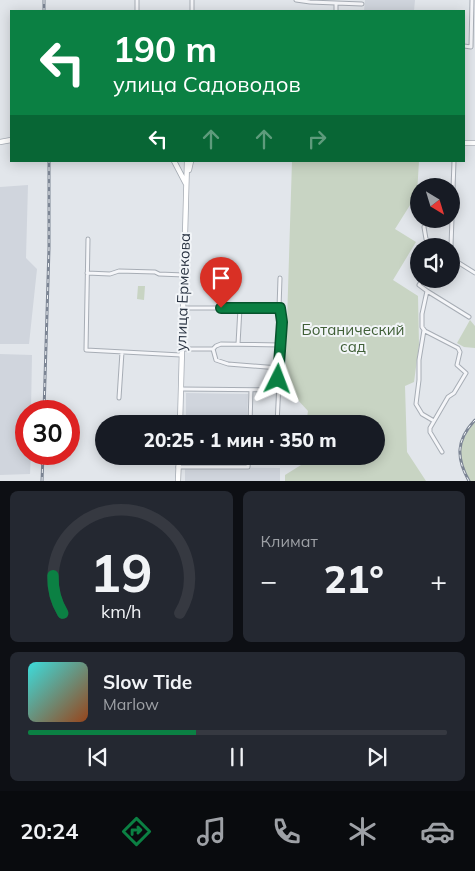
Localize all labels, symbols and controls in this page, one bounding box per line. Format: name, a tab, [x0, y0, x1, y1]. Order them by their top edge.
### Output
text: 190 m	[113, 27, 217, 71]
icon: left	[30, 30, 95, 95]
text: улица Садоводов	[113, 70, 301, 98]
icon: left	[144, 125, 172, 153]
icon: ahead	[197, 125, 225, 153]
icon: ahead	[250, 125, 278, 153]
icon: right	[303, 125, 331, 153]
north arrow	[410, 178, 460, 228]
map controls	[410, 178, 460, 288]
street label: улица Ермекова	[171, 233, 194, 351]
button: sound	[410, 238, 460, 288]
pin	[200, 257, 242, 308]
icon: arrive	[207, 264, 235, 292]
park label: Ботанический сад	[302, 320, 405, 356]
position arrow	[251, 352, 303, 404]
speed limit sign: 30	[15, 400, 80, 465]
text: 20:25 · 1 мин · 350 m	[143, 428, 337, 452]
text: Климат	[261, 531, 318, 551]
text: 19	[90, 540, 152, 605]
text: 21°	[324, 555, 384, 603]
text: −	[261, 563, 277, 598]
text: +	[430, 563, 447, 598]
text: km/h	[101, 600, 141, 622]
text: Slow Tide	[103, 670, 192, 694]
text: Marlow	[103, 694, 159, 714]
icon: previous	[84, 743, 112, 771]
icon: pause	[223, 743, 251, 771]
icon: next	[363, 743, 391, 771]
icon: directions	[119, 814, 154, 849]
icon: music	[194, 814, 229, 849]
icon: phone	[269, 814, 304, 849]
icon: climate	[345, 814, 380, 849]
icon: car	[420, 814, 455, 849]
text: 20:24	[20, 817, 78, 845]

